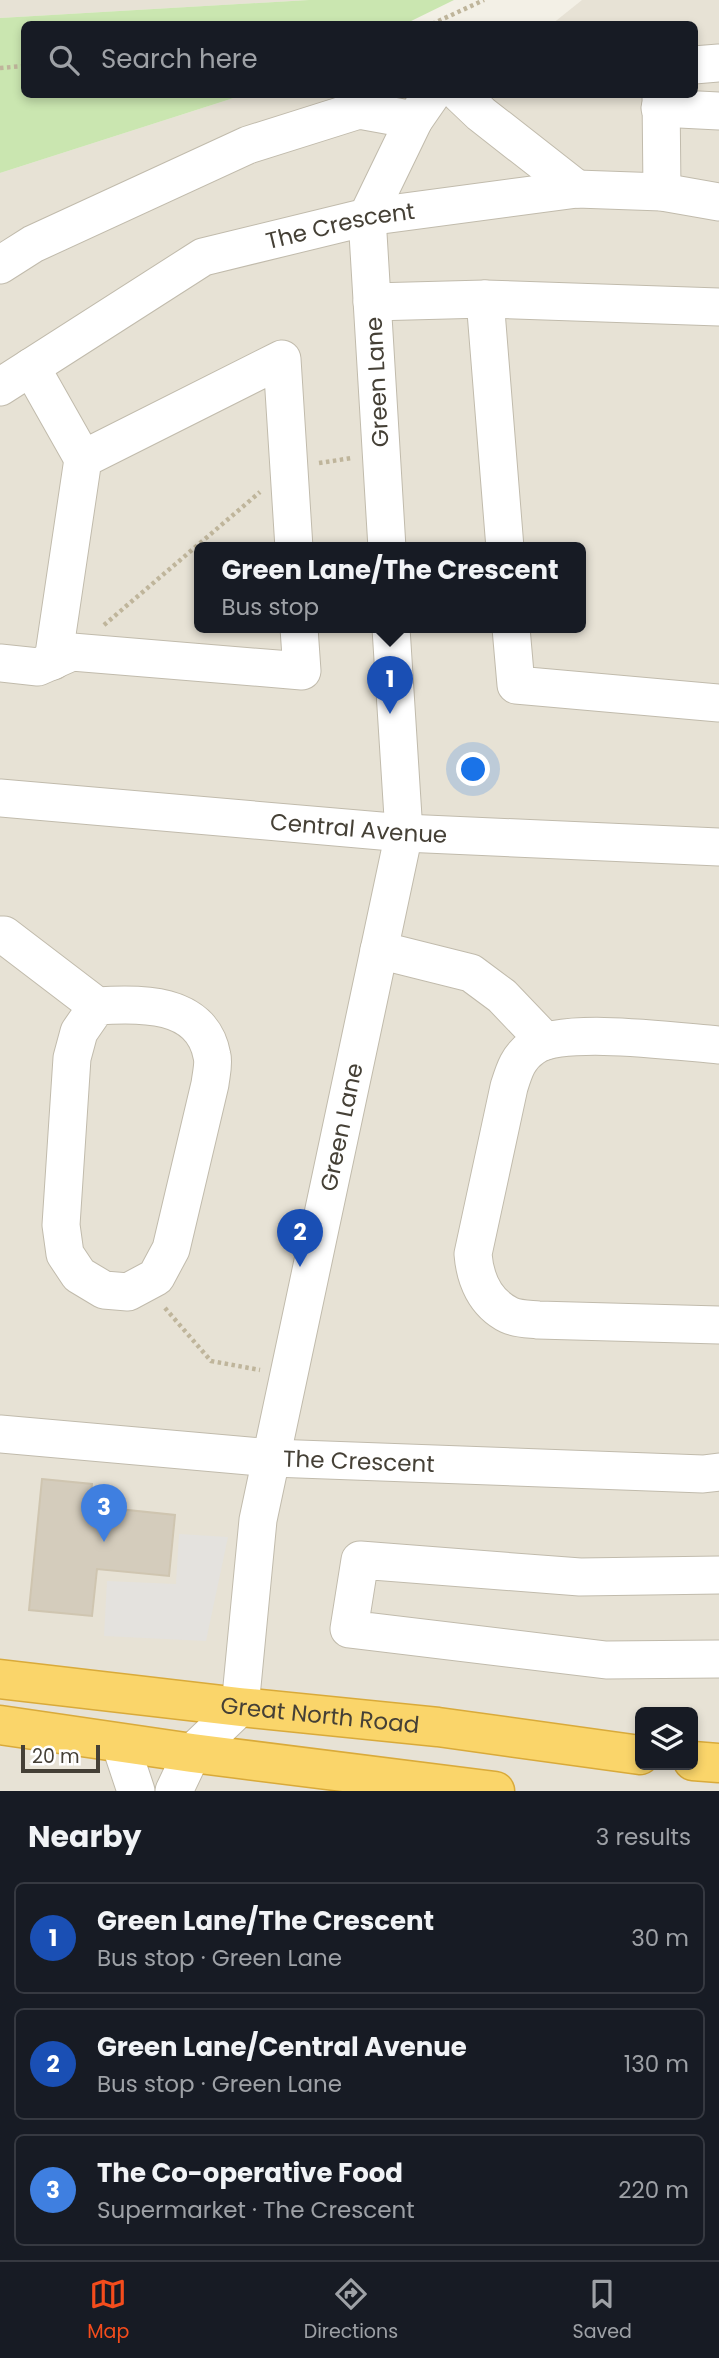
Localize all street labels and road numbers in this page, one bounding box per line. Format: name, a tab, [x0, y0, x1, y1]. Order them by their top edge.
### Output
street label: The Crescent	[262, 195, 417, 257]
street label: Green Lane	[358, 316, 396, 448]
street label: Central Avenue	[269, 805, 448, 851]
street label: Green Lane	[312, 1060, 371, 1194]
street label: The Crescent	[283, 1442, 435, 1480]
street label: Great North Road	[219, 1689, 421, 1741]

